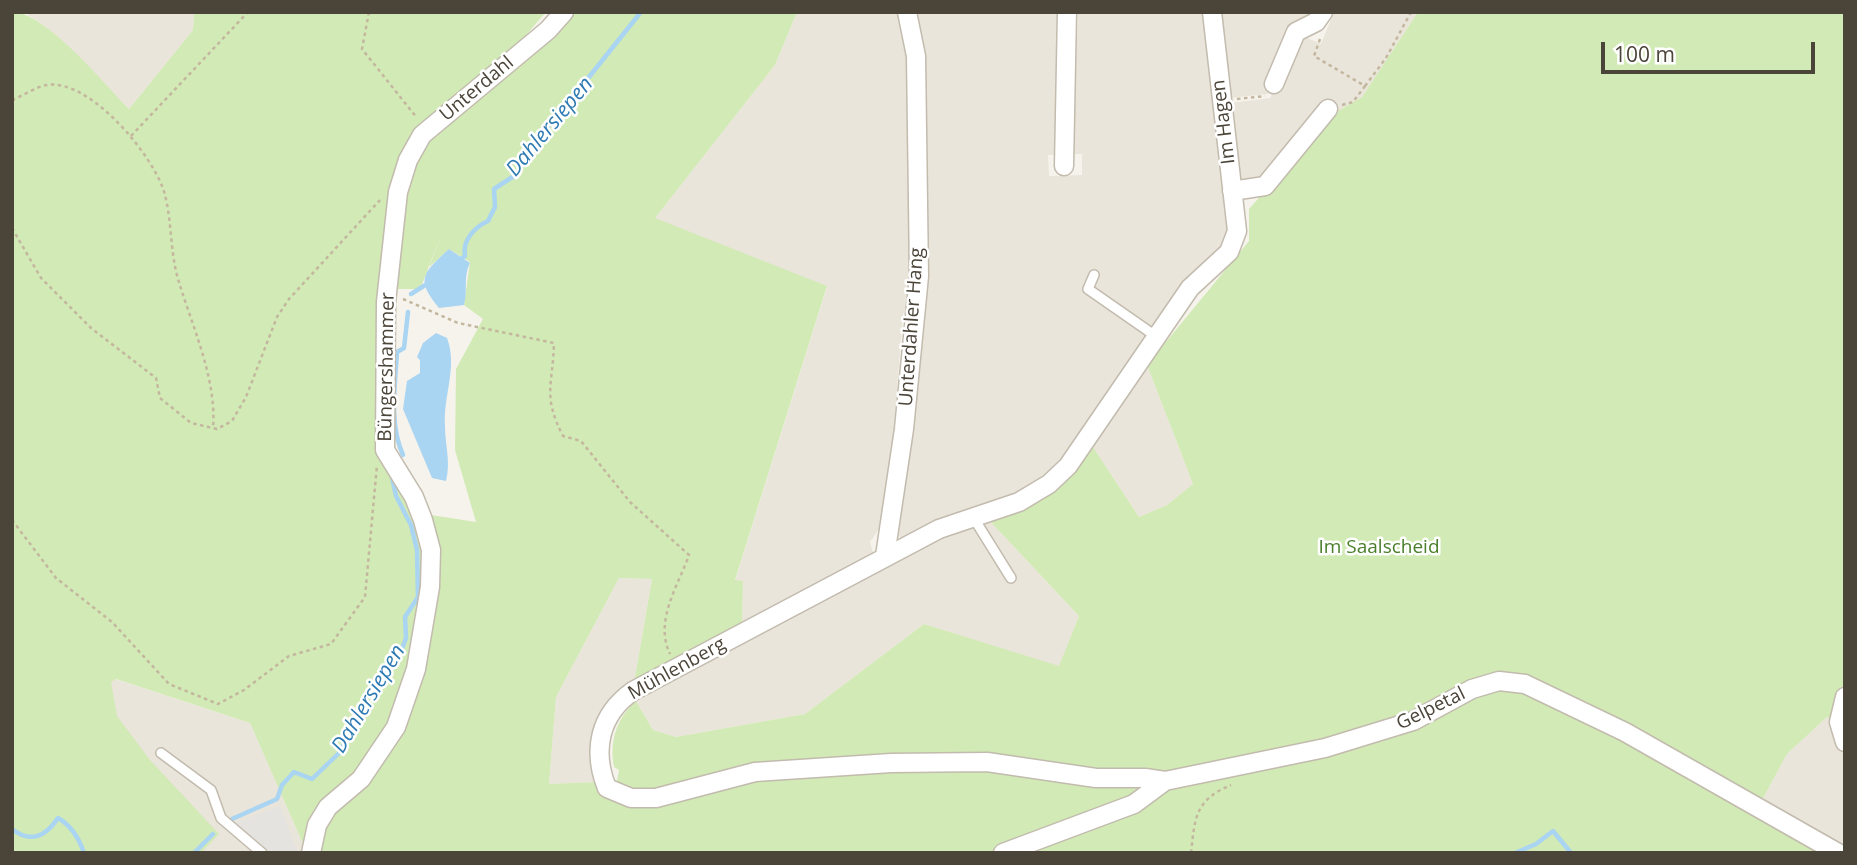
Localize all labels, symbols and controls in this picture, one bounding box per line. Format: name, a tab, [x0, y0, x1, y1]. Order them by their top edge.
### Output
scale bar	[1605, 28, 1818, 72]
text: 100 m	[1614, 40, 1675, 68]
street label: Unterdahl	[435, 52, 519, 126]
water label: Dahlersiepen	[501, 72, 599, 182]
street label: Im Hagen	[1208, 78, 1240, 166]
street label: Unterdahler Hang	[895, 247, 929, 407]
street label: Büngershammer	[374, 292, 400, 442]
park label: Im Saalscheid	[1318, 537, 1440, 559]
street label: Mühlenberg	[624, 633, 730, 705]
water label: Dahlersiepen	[327, 640, 411, 758]
street label: Gelpetal	[1393, 683, 1469, 735]

